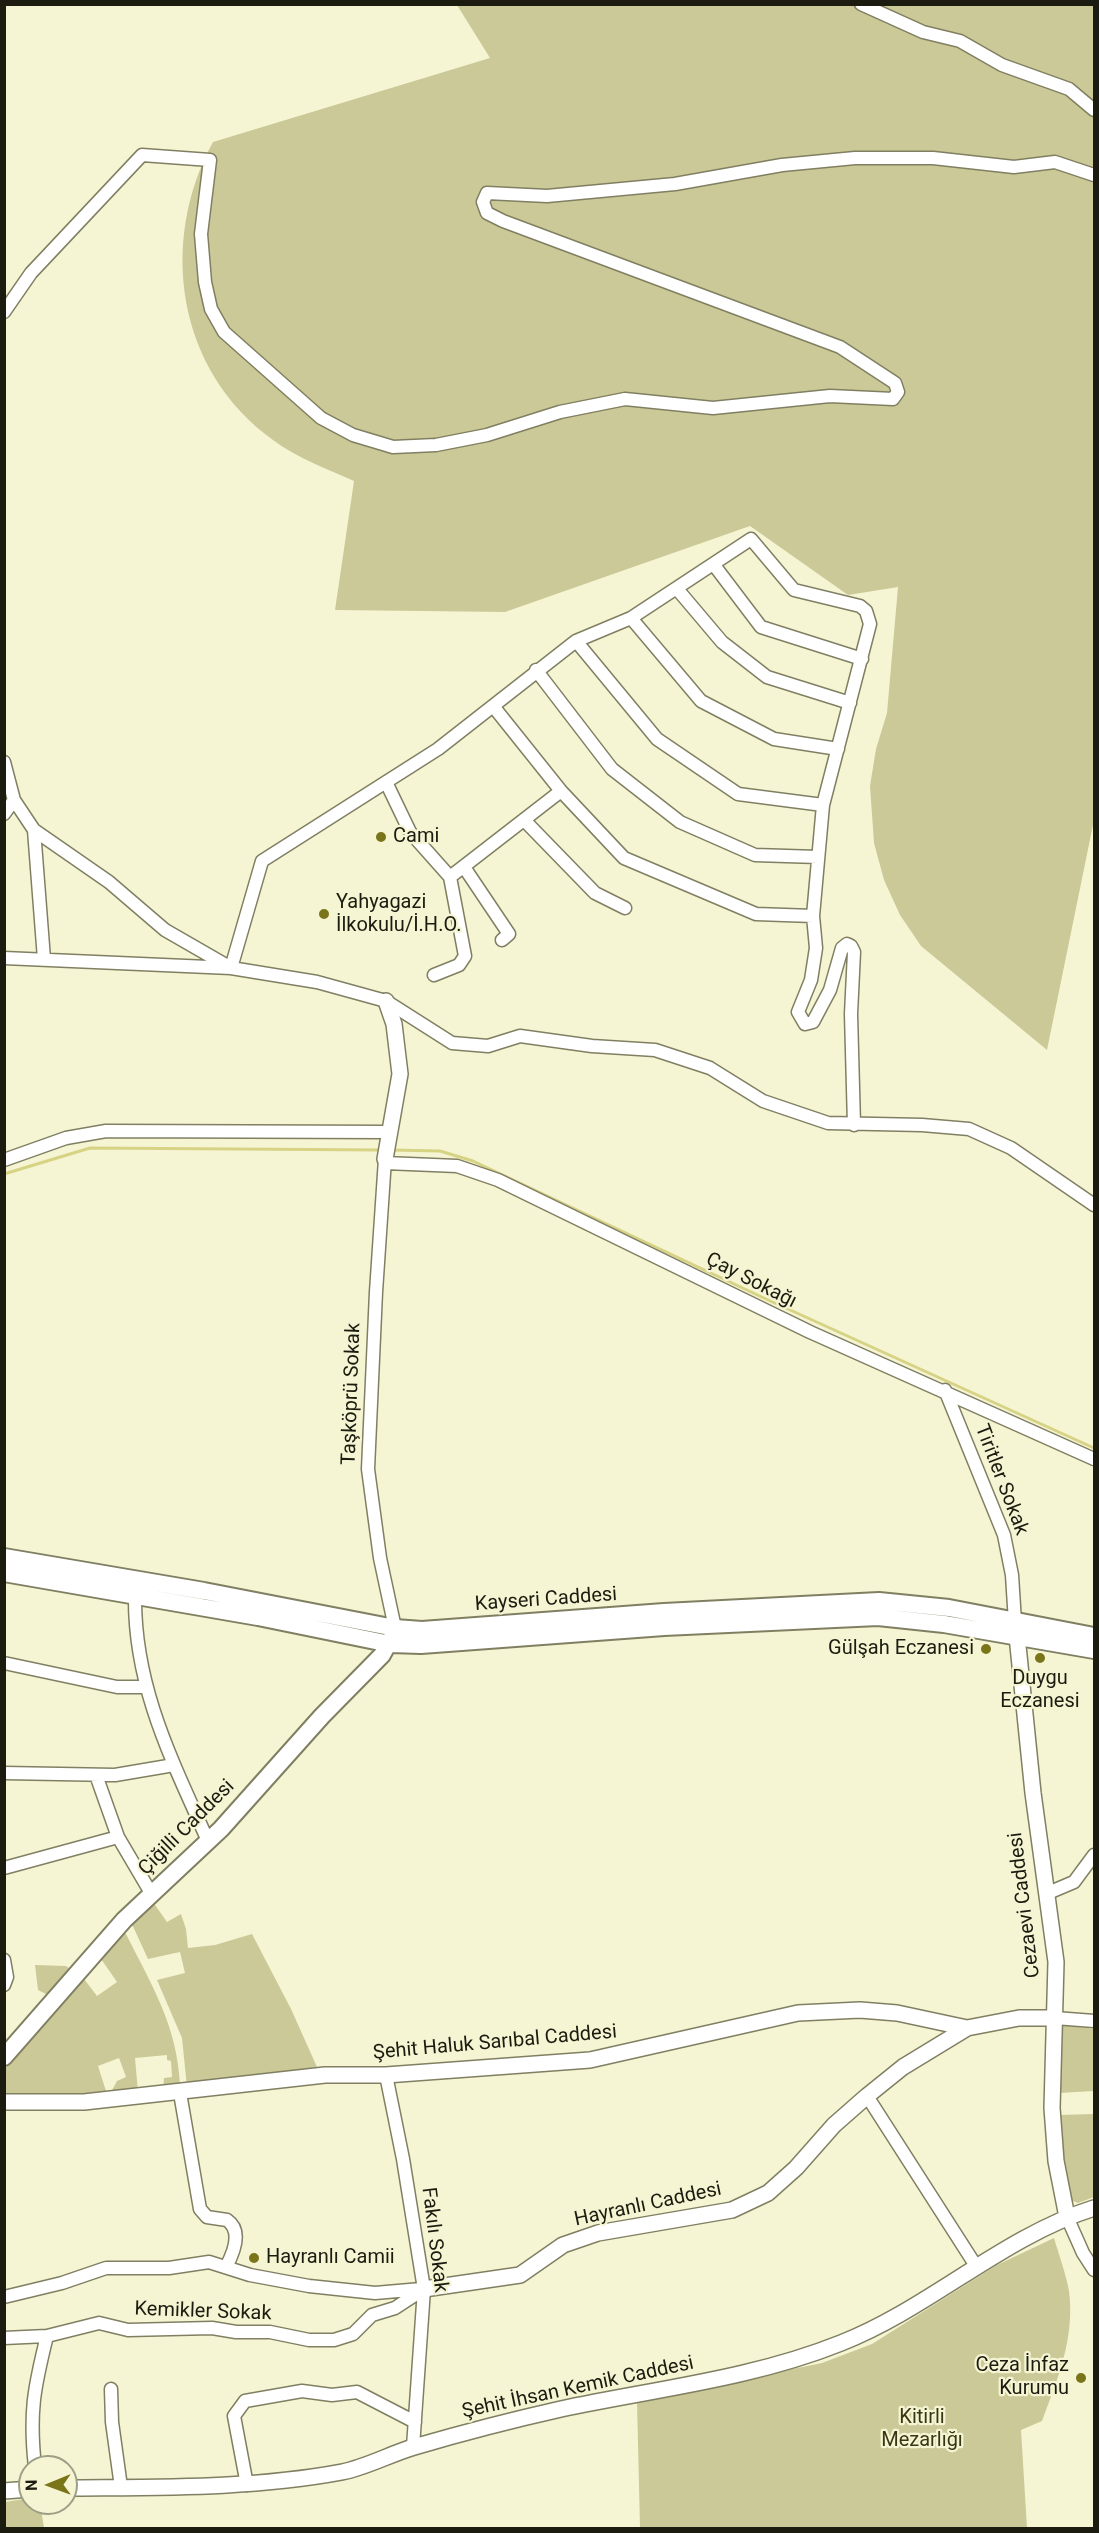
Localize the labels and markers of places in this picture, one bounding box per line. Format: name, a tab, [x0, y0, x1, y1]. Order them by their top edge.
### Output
place label: Cami	[393, 825, 439, 849]
marker: Cami	[374, 830, 388, 844]
place label: Yahyagazi İlkokulu/İ.H.O.	[336, 891, 461, 938]
marker: Yahyagazi İlkokulu/İ.H.O.	[317, 907, 331, 921]
place label: Gülşah Eczanesi	[828, 1637, 974, 1661]
marker: Gülşah Eczanesi	[979, 1642, 993, 1656]
marker: Duygu Eczanesi	[1033, 1651, 1047, 1665]
place label: Duygu Eczanesi	[1000, 1667, 1080, 1714]
place label: Hayranlı Camii	[266, 2246, 395, 2270]
marker: Hayranlı Camii	[247, 2251, 261, 2265]
place label: Ceza İnfaz Kurumu	[975, 2354, 1069, 2401]
marker: Ceza İnfaz Kurumu	[1074, 2371, 1088, 2385]

